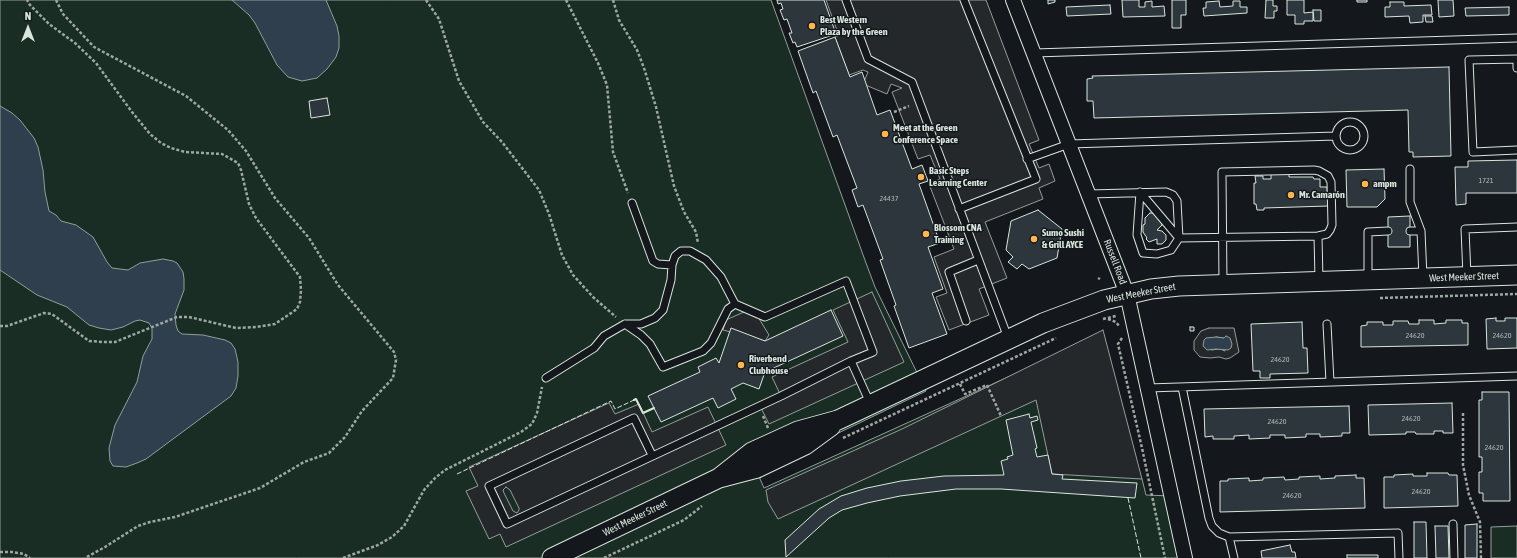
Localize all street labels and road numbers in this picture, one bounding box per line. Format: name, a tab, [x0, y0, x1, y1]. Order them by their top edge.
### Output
street label: Russell Road	[1101, 238, 1129, 286]
street label: West Meeker Street	[1429, 270, 1499, 284]
street label: West Meeker Street	[1105, 280, 1177, 306]
street label: West Meeker Street	[601, 497, 669, 539]

